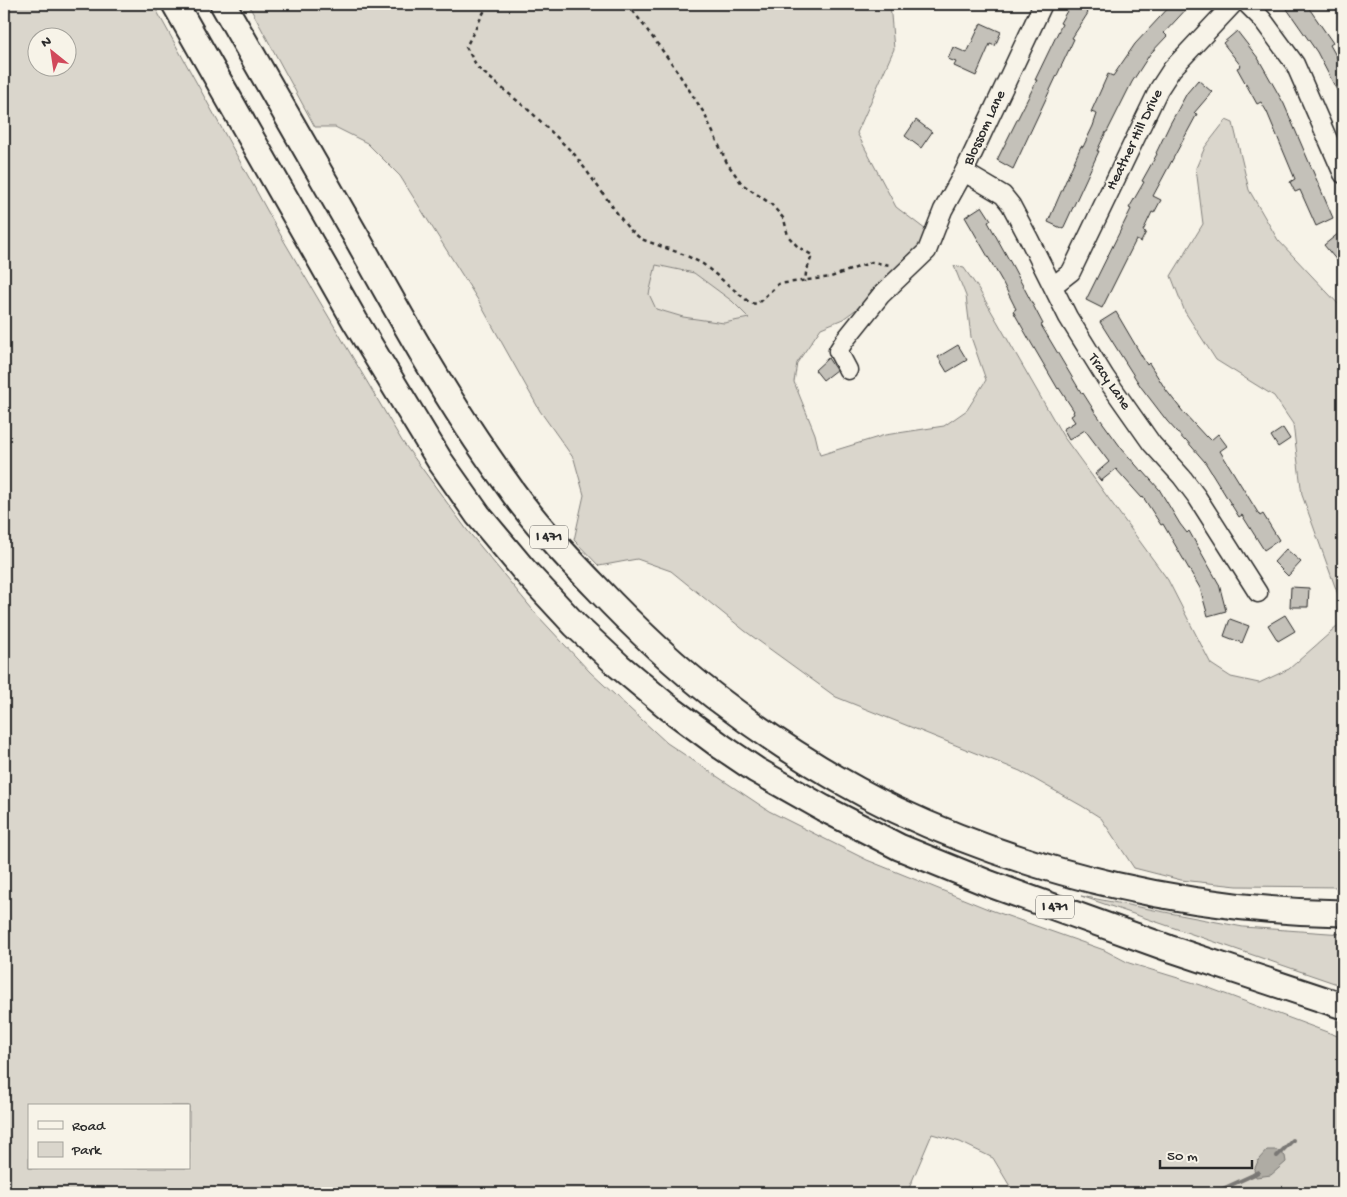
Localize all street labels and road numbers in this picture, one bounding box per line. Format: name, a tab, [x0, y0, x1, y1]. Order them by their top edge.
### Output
street label: Heather Hill Drive	[1103, 86, 1167, 193]
street label: Blossom Lane	[959, 87, 1010, 169]
street label: Tracy Lane	[1083, 350, 1135, 414]
road number: I 471	[530, 526, 568, 548]
road number: I 471	[1036, 896, 1074, 919]

